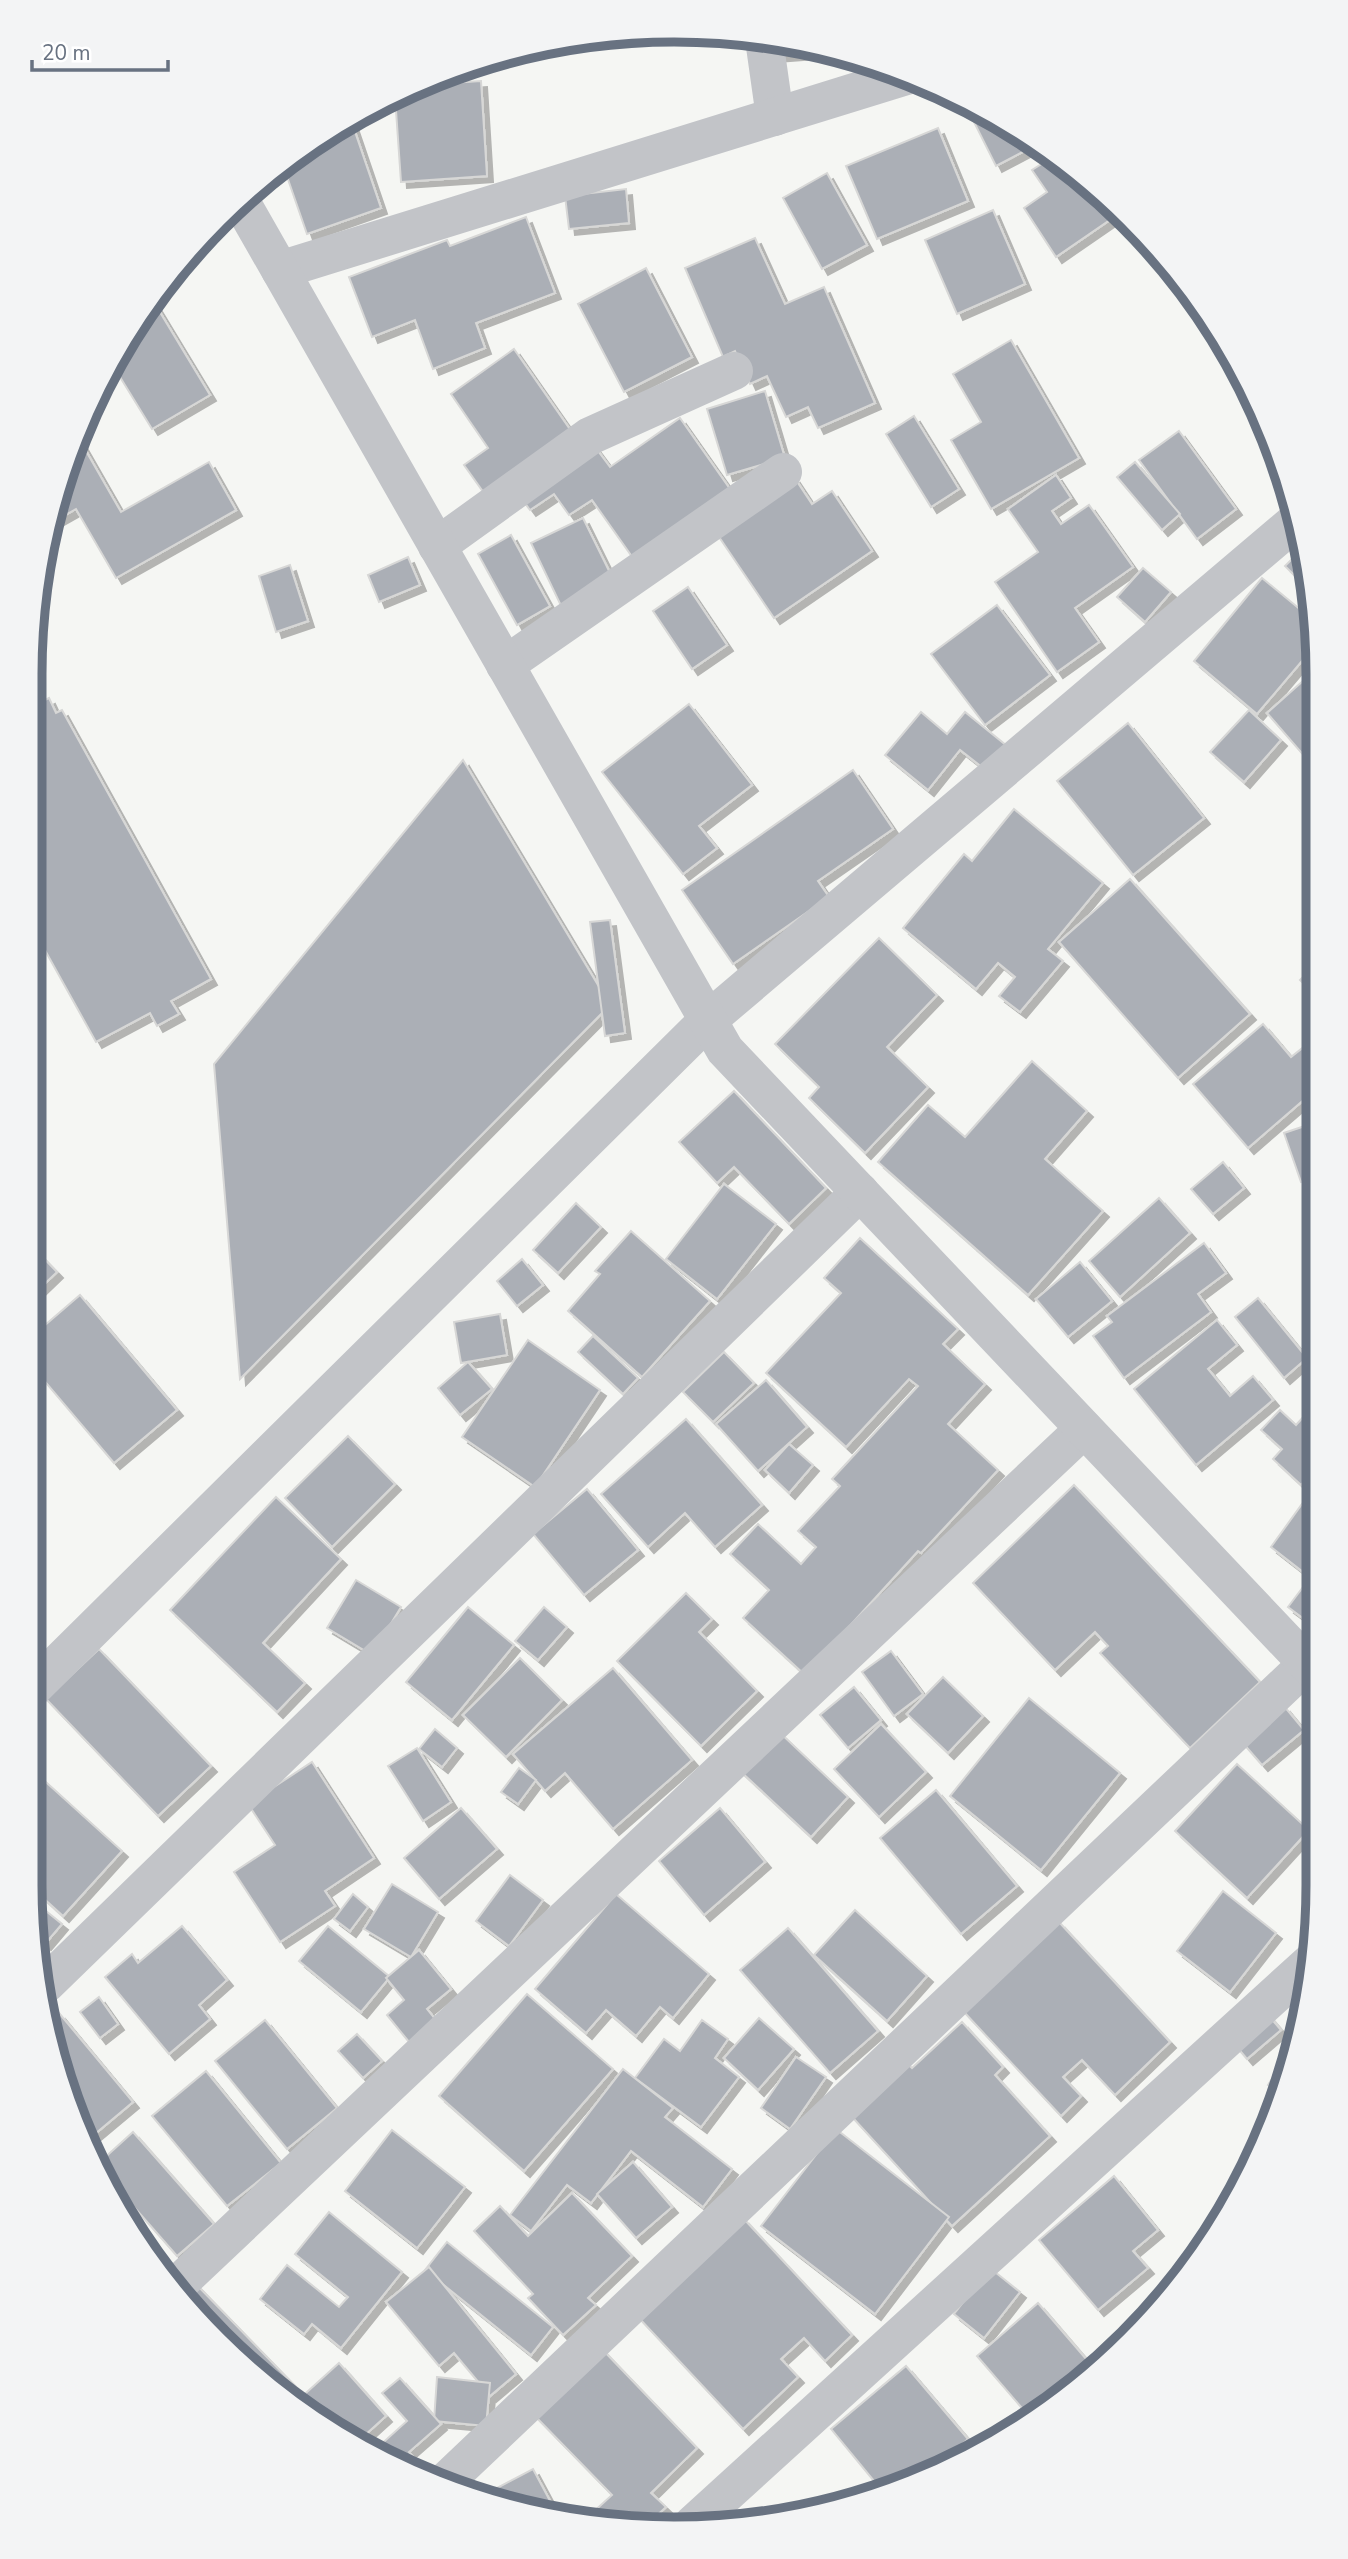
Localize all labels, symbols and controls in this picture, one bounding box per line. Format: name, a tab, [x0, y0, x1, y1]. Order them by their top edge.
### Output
scale bar	[32, 28, 168, 72]
text: 20 m	[42, 39, 91, 67]

